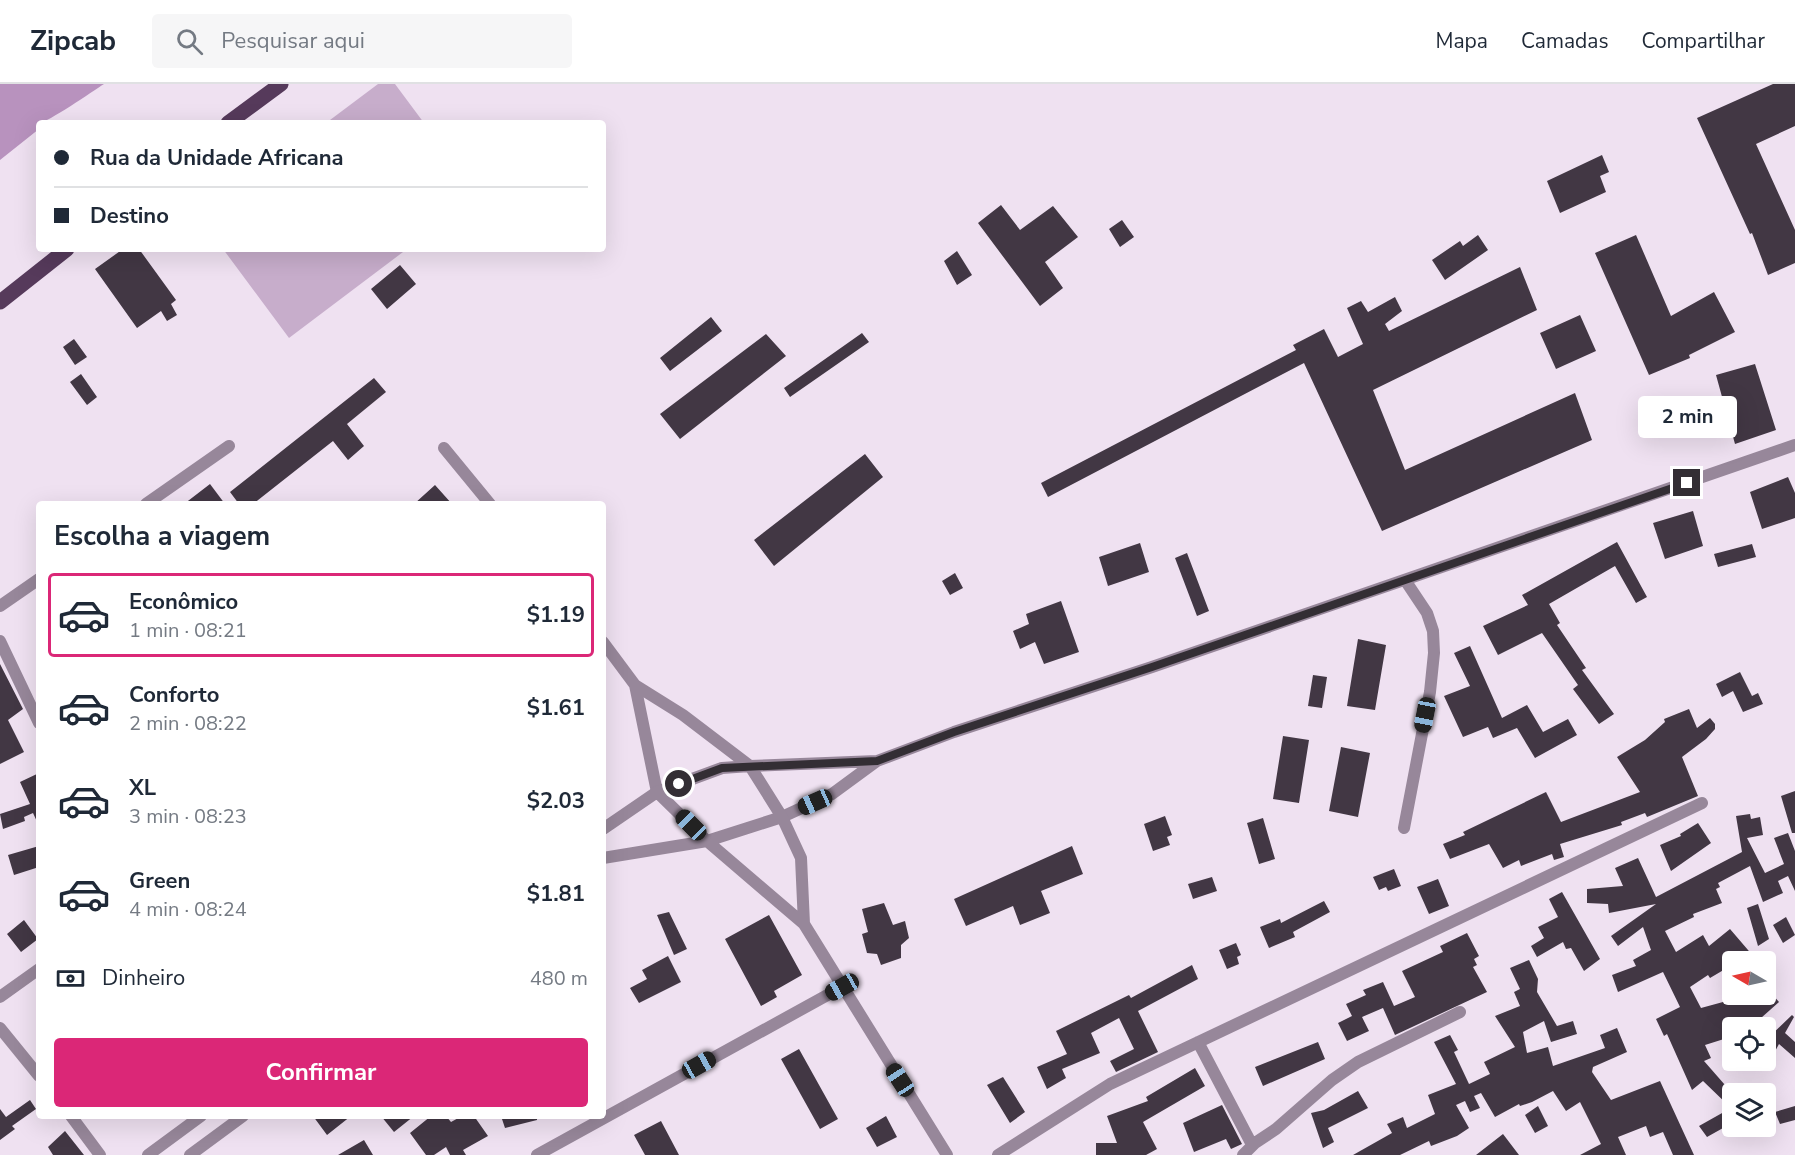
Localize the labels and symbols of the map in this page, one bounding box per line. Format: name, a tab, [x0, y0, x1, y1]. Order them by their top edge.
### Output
callout: 2 min	[1638, 396, 1736, 438]
route end	[1673, 469, 1700, 496]
car	[1413, 696, 1437, 734]
route start	[665, 770, 692, 797]
car	[795, 786, 835, 818]
car	[672, 806, 710, 844]
north arrow	[1722, 951, 1776, 1005]
car	[822, 970, 862, 1004]
car	[679, 1048, 719, 1082]
car	[883, 1060, 917, 1100]

